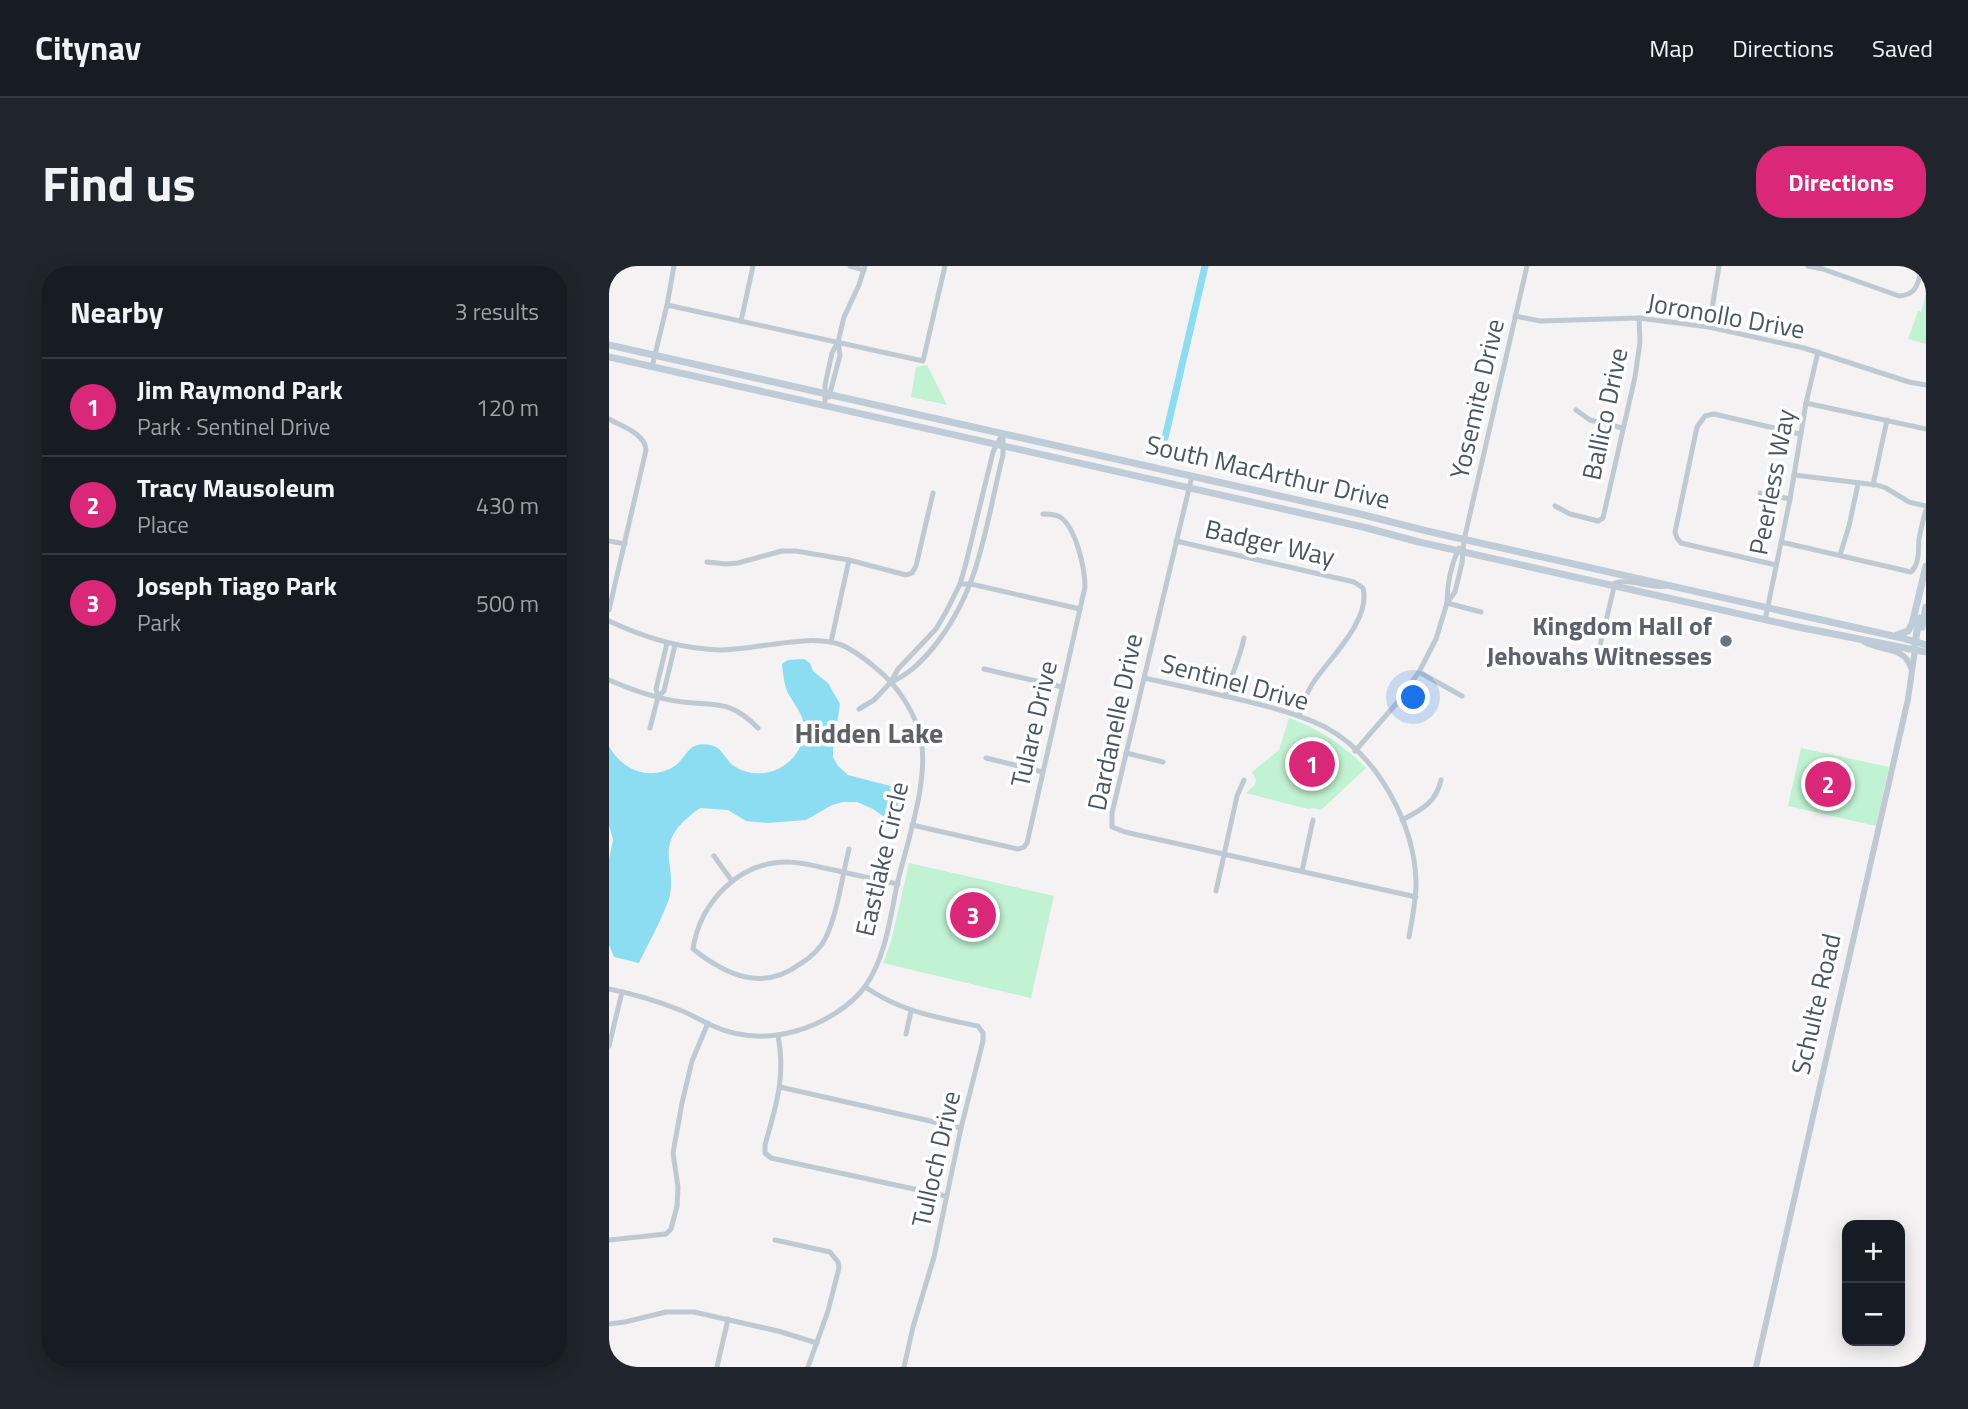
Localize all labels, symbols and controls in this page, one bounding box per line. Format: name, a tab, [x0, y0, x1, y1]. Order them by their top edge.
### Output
text: Citynav	[35, 23, 141, 73]
text: Map	[1649, 30, 1694, 66]
text: Directions	[1732, 30, 1834, 66]
text: Saved	[1872, 30, 1933, 66]
text: Find us	[42, 145, 196, 220]
button: Directions	[1756, 146, 1926, 218]
street label: Joronollo Drive	[1644, 282, 1808, 349]
text: Nearby	[70, 289, 163, 335]
text: 3 results	[455, 294, 539, 329]
street label: Yosemite Drive	[1439, 315, 1514, 483]
street label: Ballico Drive	[1571, 344, 1638, 484]
text: Jim Raymond Park	[137, 370, 343, 409]
text: 1	[87, 390, 99, 425]
text: 120 m	[476, 390, 539, 425]
street label: Peerless Way	[1738, 406, 1805, 558]
text: Park · Sentinel Drive	[137, 409, 330, 444]
street label: South MacArthur Drive	[1142, 424, 1394, 519]
text: Tracy Mausoleum	[137, 468, 335, 507]
text: 2	[87, 488, 99, 523]
text: 430 m	[476, 488, 539, 523]
text: Place	[137, 507, 189, 542]
street label: Badger Way	[1201, 509, 1339, 576]
text: Joseph Tiago Park	[137, 566, 337, 605]
text: 3	[87, 586, 99, 621]
text: 500 m	[476, 586, 539, 621]
text: Park	[137, 605, 181, 640]
place label: Kingdom Hall of Jehovahs Witnesses	[1486, 606, 1712, 675]
street label: Dardanelle Drive	[1077, 630, 1152, 814]
marker: Kingdom Hall of Jehovahs Witnesses	[1718, 633, 1734, 649]
street label: Sentinel Drive	[1157, 643, 1313, 720]
street label: Tulare Drive	[1000, 657, 1067, 791]
your location	[1396, 680, 1430, 714]
district label: Hidden Lake	[795, 711, 943, 754]
pin: 1	[1289, 738, 1335, 790]
pin: 2	[1805, 758, 1851, 810]
street label: Eastlake Circle	[845, 778, 918, 940]
pin: 3	[950, 889, 996, 941]
street label: Schulte Road	[1780, 930, 1851, 1078]
street label: Tulloch Drive	[901, 1087, 970, 1231]
map controls	[1842, 1220, 1905, 1346]
button: +	[1842, 1220, 1905, 1283]
button: −	[1842, 1283, 1905, 1346]

